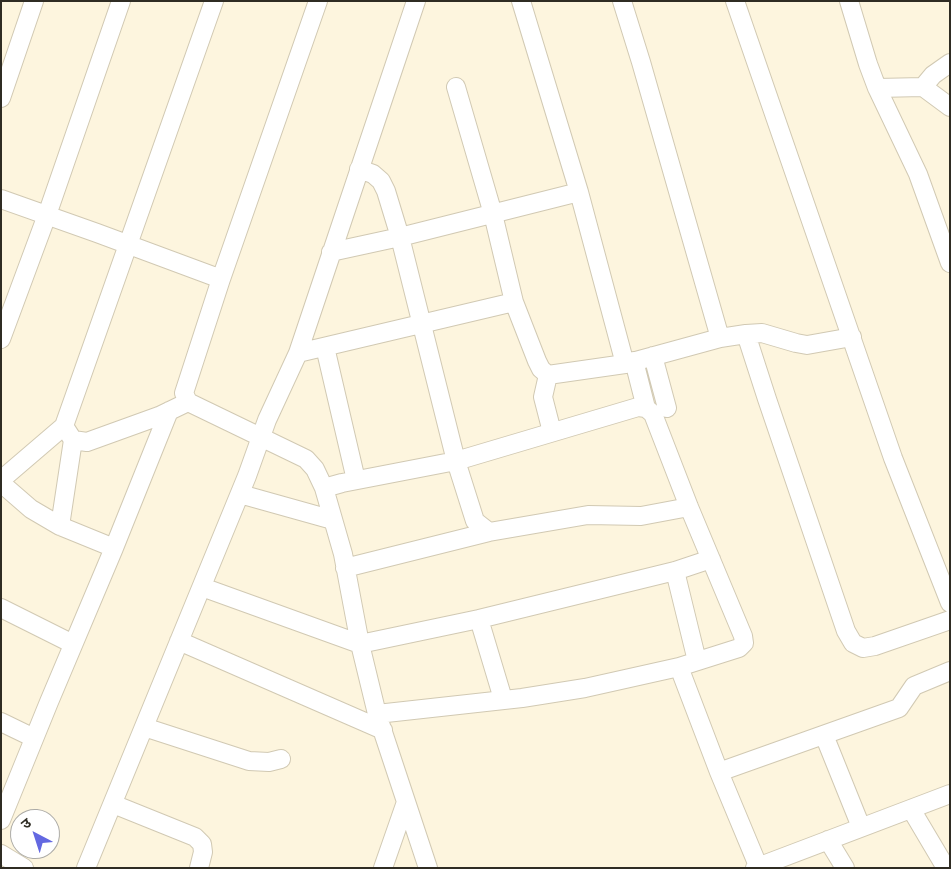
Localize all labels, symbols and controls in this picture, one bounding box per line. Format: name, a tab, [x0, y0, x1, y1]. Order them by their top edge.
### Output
north arrow	[10, 809, 60, 859]
text: उ	[16, 813, 35, 833]

